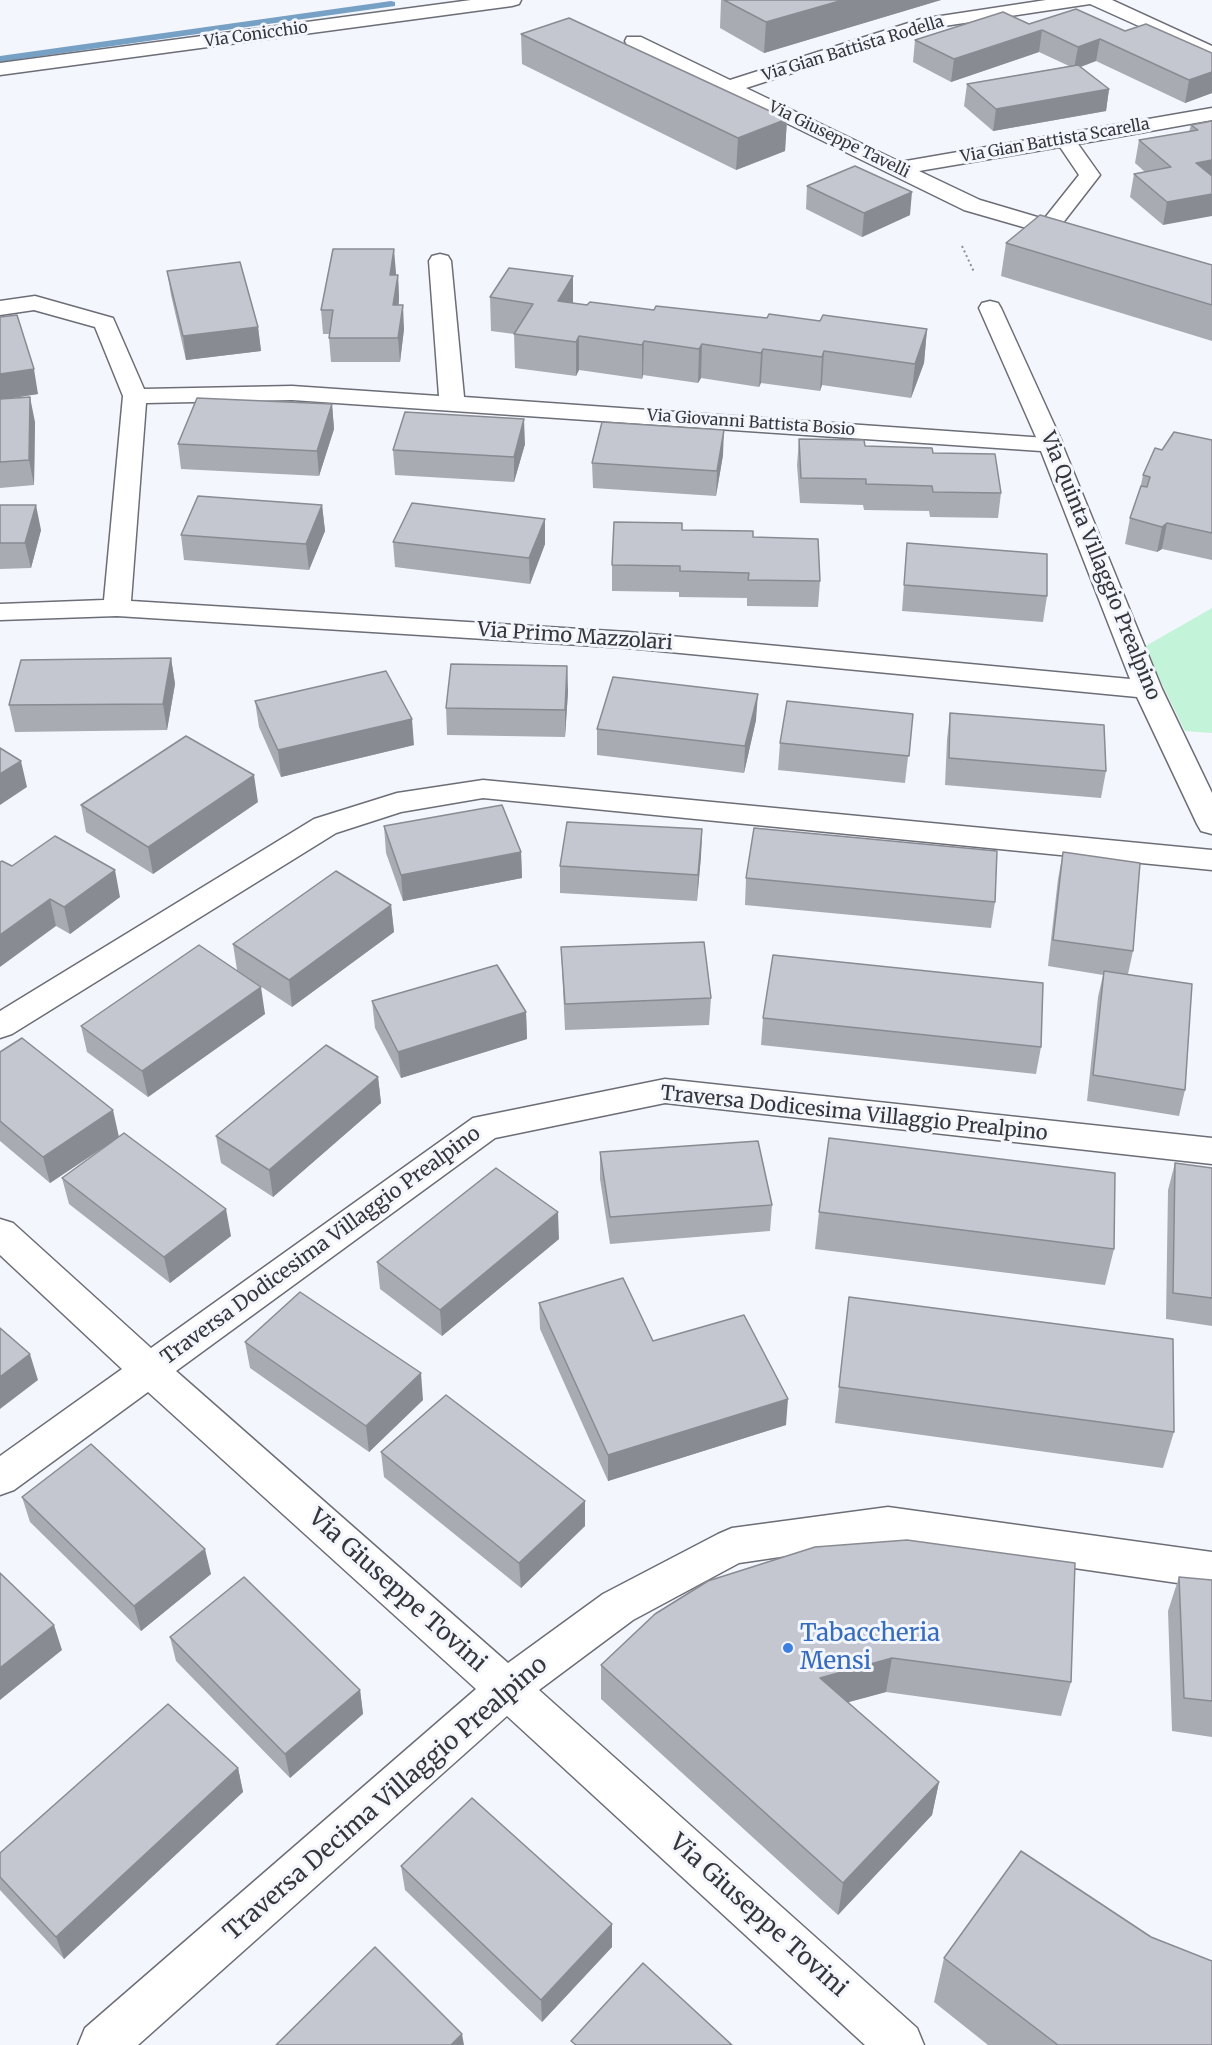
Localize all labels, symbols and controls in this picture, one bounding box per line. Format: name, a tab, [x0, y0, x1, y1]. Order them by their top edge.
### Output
street label: Via Gian Battista Rodella	[760, 12, 946, 86]
street label: Via Conicchio	[203, 18, 309, 52]
street label: Via Giuseppe Tavelli	[765, 97, 913, 183]
street label: Via Gian Battista Scarella	[959, 115, 1151, 167]
street label: Via Giovanni Battista Bosio	[646, 406, 856, 440]
street label: Via Quinta Villaggio Prealpino	[1035, 428, 1165, 704]
street label: Via Primo Mazzolari	[476, 618, 674, 656]
street label: Traversa Dodicesima Villaggio Prealpino	[659, 1082, 1049, 1146]
street label: Traversa Dodicesima Villaggio Prealpino	[157, 1122, 485, 1370]
street label: Via Giuseppe Tovini	[302, 1504, 492, 1678]
place label: Tabaccheria Mensi	[800, 1620, 940, 1676]
marker: Tabaccheria Mensi	[781, 1641, 795, 1655]
street label: Traversa Decima Villaggio Prealpino	[218, 1651, 554, 1947]
street label: Via Giuseppe Tovini	[663, 1829, 853, 2003]

